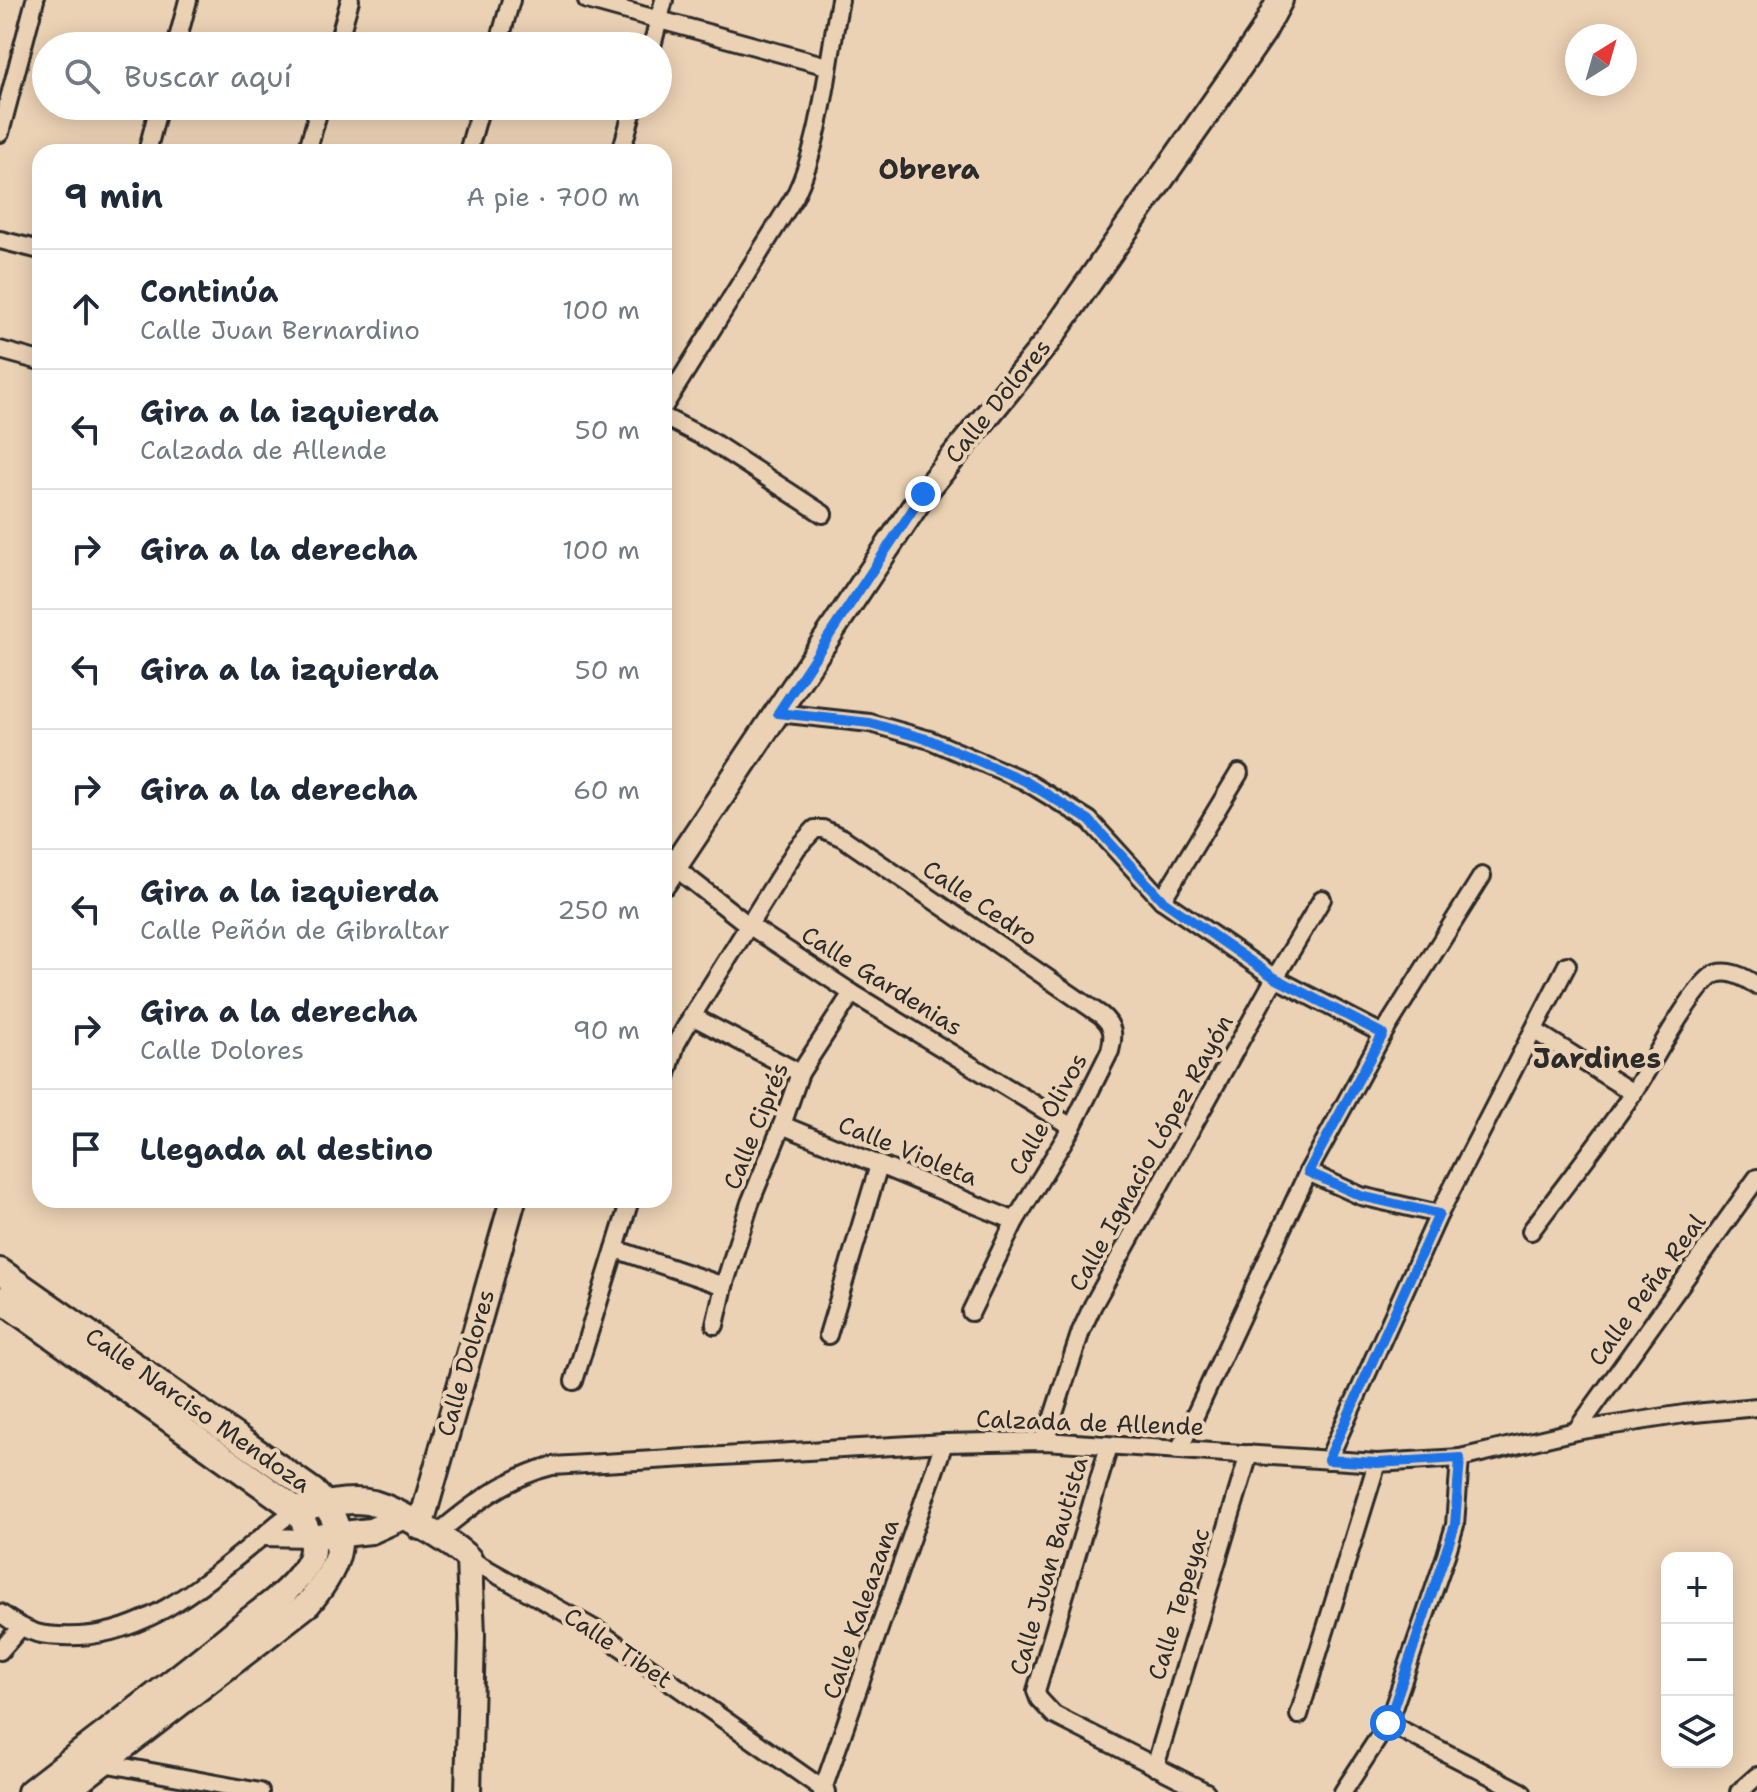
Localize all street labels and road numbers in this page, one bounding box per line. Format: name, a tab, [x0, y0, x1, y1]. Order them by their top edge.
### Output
street label: Calle Dolores	[938, 332, 1058, 470]
street label: Calle Cedro	[916, 853, 1044, 953]
street label: Calle Gardenias	[795, 919, 969, 1043]
street label: Calle Ignacio López Rayón	[1061, 1009, 1241, 1297]
street label: Calle Olivos	[1001, 1047, 1095, 1181]
street label: Calle Ciprés	[716, 1057, 796, 1195]
street label: Calle Violeta	[834, 1109, 982, 1193]
street label: Calle Peña Real	[1581, 1207, 1713, 1372]
street label: Calle Dolores	[430, 1286, 502, 1440]
street label: Calle Narciso Mendoza	[79, 1320, 317, 1500]
street label: Calzada de Allende	[975, 1403, 1205, 1443]
street label: Calle Juan Bautista	[1003, 1453, 1095, 1679]
street label: Calle Kaleazana	[815, 1515, 907, 1703]
street label: Calle Tepeyac	[1141, 1524, 1217, 1684]
street label: Calle Tibet	[558, 1600, 678, 1696]

